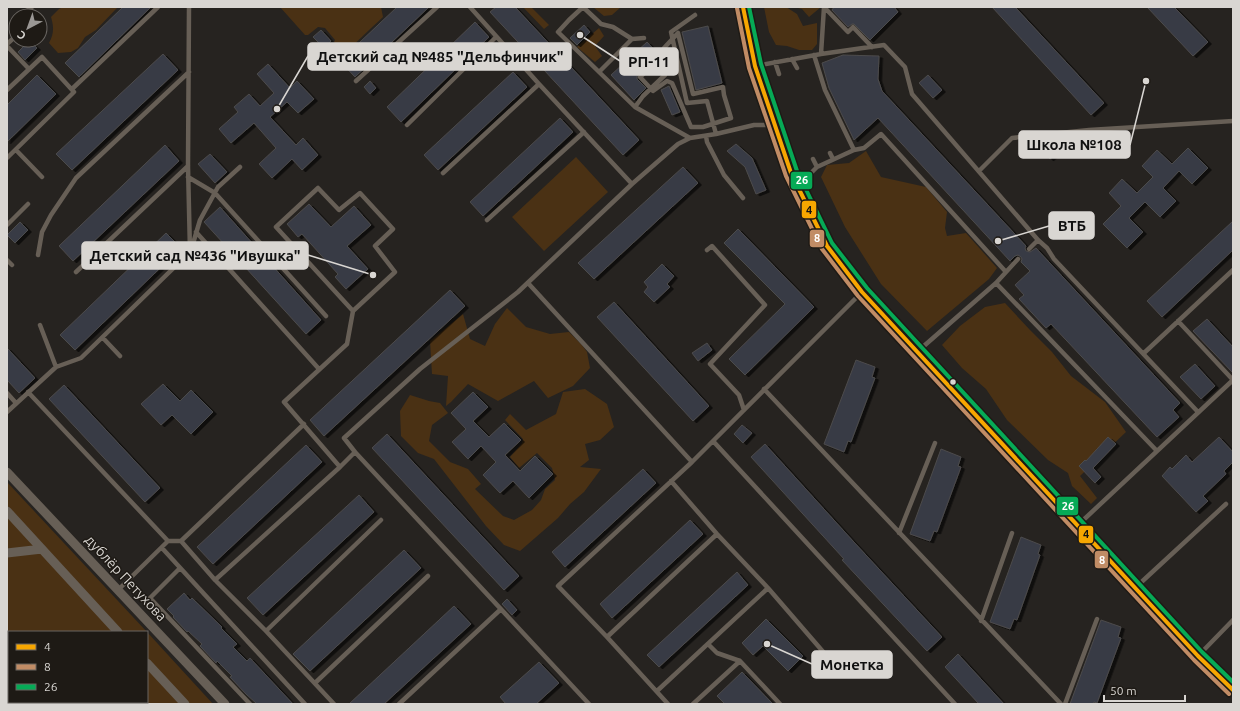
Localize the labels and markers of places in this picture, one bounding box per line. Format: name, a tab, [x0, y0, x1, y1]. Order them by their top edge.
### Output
callout: Детский сад №485 "Дельфинчик"	[308, 43, 571, 70]
callout: РП-11	[620, 48, 678, 75]
callout: Школа №108	[1019, 131, 1130, 158]
callout: ВТБ	[1049, 212, 1094, 239]
callout: Детский сад №436 "Ивушка"	[82, 242, 308, 269]
unlabelled marker	[948, 377, 958, 387]
callout: Монетка	[812, 651, 892, 678]

